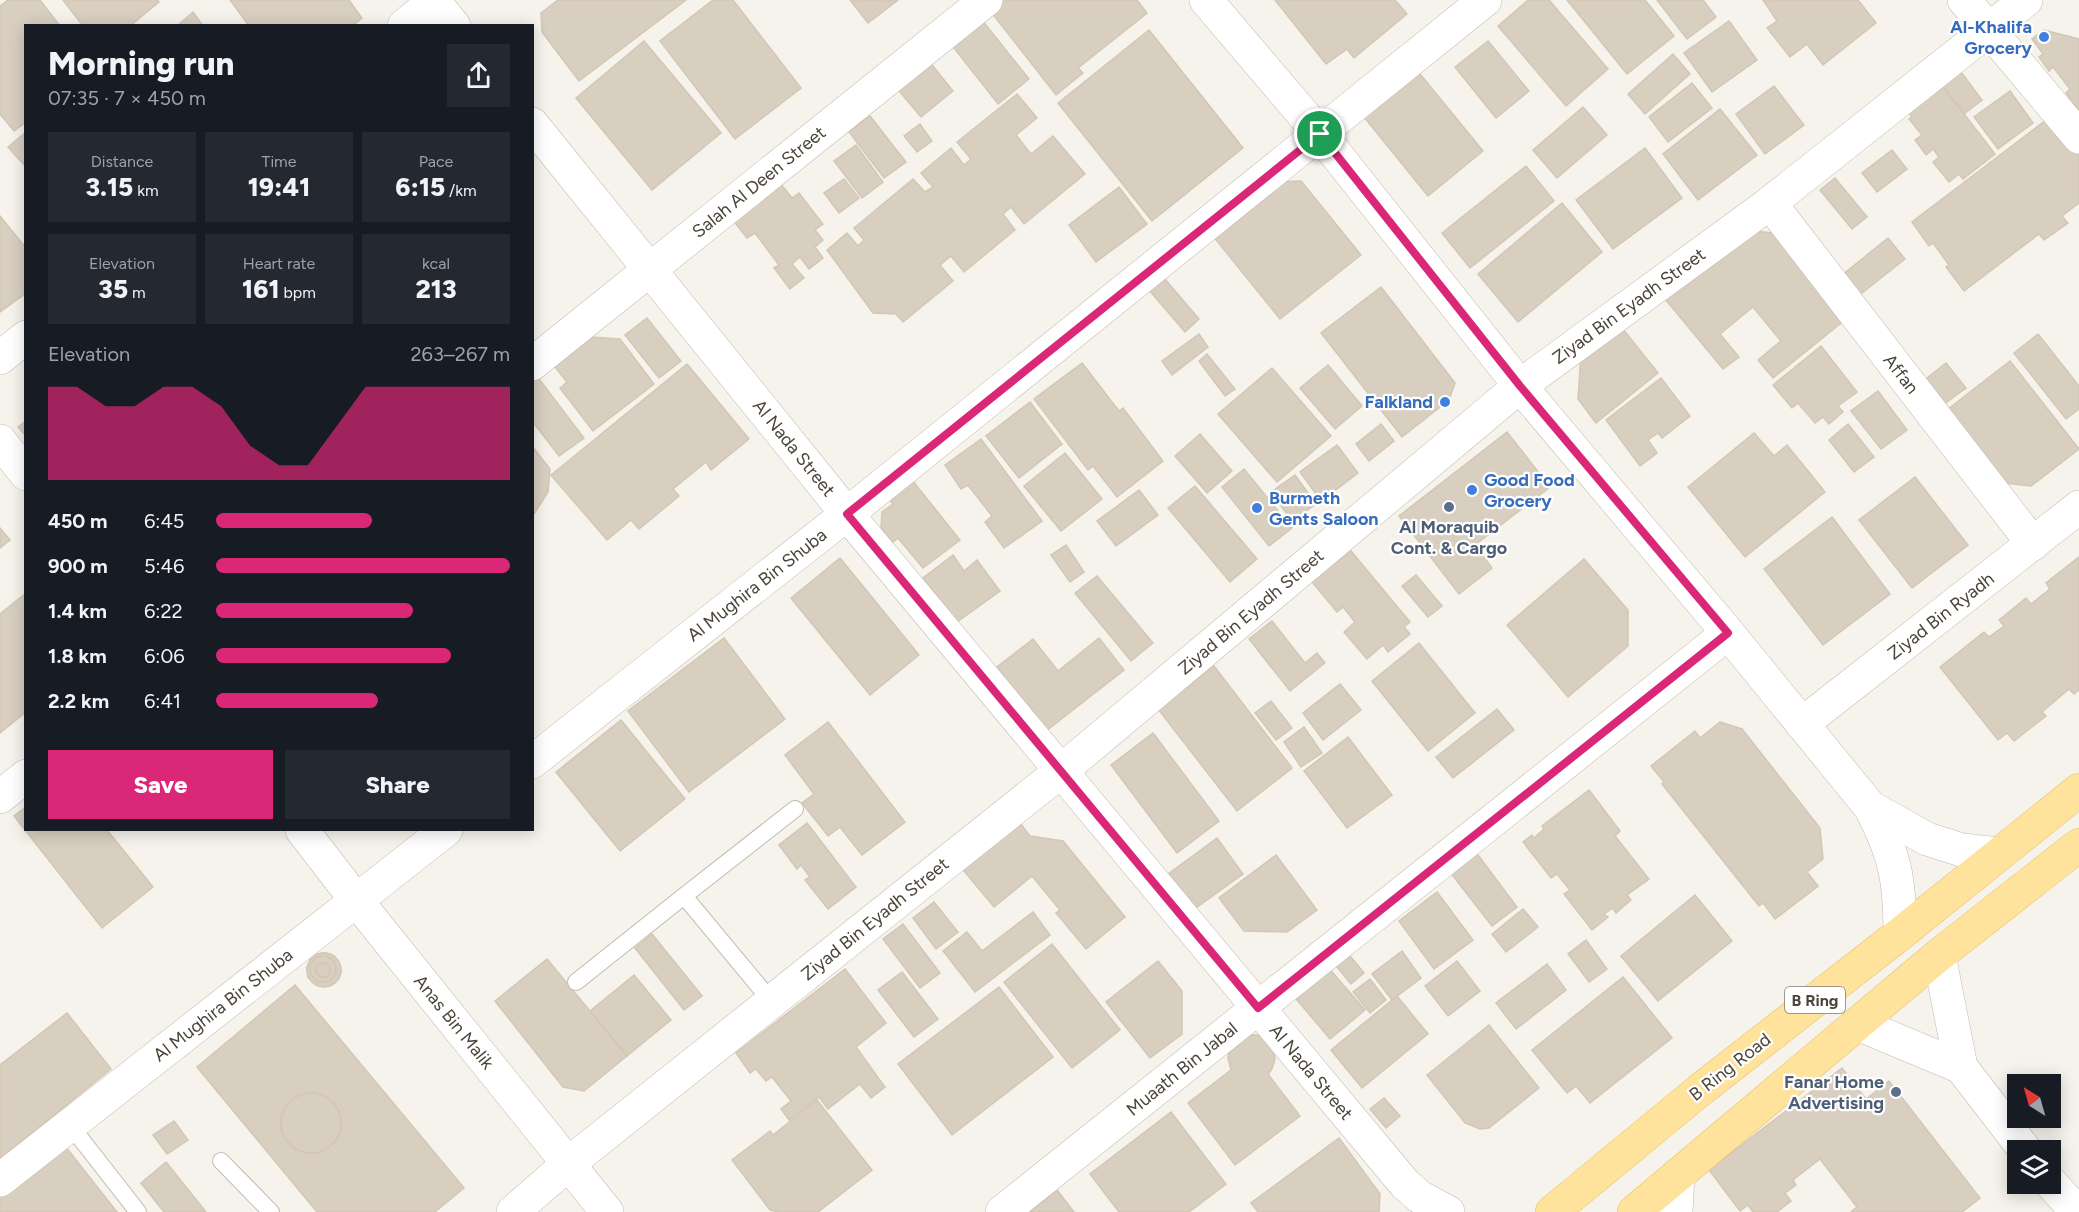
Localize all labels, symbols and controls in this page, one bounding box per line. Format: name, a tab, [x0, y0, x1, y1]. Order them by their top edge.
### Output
place label: Al-Khalifa Grocery	[1950, 16, 2033, 59]
marker: Al-Khalifa Grocery	[2037, 30, 2051, 44]
text: Morning run	[48, 44, 234, 83]
button: share	[447, 44, 510, 107]
text: 07:35 · 7 × 450 m	[48, 86, 206, 110]
pin	[1294, 108, 1345, 159]
icon: arrive	[1303, 117, 1336, 150]
street label: Salah Al Deen Street	[688, 121, 830, 243]
text: Distance	[91, 152, 153, 171]
text: Time	[262, 152, 296, 171]
text: Pace	[419, 152, 453, 171]
text: 3.15	[85, 171, 133, 203]
text: 19:41	[248, 171, 310, 203]
text: 6:15	[395, 171, 445, 203]
text: km	[133, 181, 159, 200]
text: /km	[445, 181, 477, 200]
street label: Ziyad Bin Eyadh Street	[1548, 243, 1710, 369]
text: Elevation	[89, 254, 155, 273]
text: Heart rate	[243, 254, 315, 273]
text: kcal	[422, 254, 450, 273]
text: 35	[98, 273, 128, 305]
text: 161	[242, 273, 279, 305]
text: 213	[416, 273, 456, 305]
text: m	[128, 283, 146, 302]
text: bpm	[279, 283, 316, 302]
text: Elevation	[48, 342, 130, 366]
text: 263–267 m	[410, 342, 510, 366]
street label: Affan	[1879, 350, 1923, 398]
place label: Falkland	[1365, 391, 1433, 413]
street label: Al Nada Street	[748, 395, 840, 501]
marker: Falkland	[1438, 395, 1452, 409]
place label: Good Food Grocery	[1484, 469, 1575, 512]
marker: Good Food Grocery	[1465, 483, 1479, 497]
place label: Burmeth Gents Saloon	[1269, 487, 1379, 530]
marker: Al Moraquib Cont. & Cargo	[1442, 500, 1456, 514]
marker: Burmeth Gents Saloon	[1250, 501, 1264, 515]
text: 450 m	[48, 509, 107, 533]
text: 6:45	[144, 509, 184, 533]
place label: Al Moraquib Cont. & Cargo	[1391, 516, 1507, 559]
street label: Al Mughira Bin Shuba	[683, 524, 831, 646]
street label: Ziyad Bin Eyadh Street	[1174, 545, 1328, 679]
text: 900 m	[48, 554, 108, 578]
text: 5:46	[144, 554, 184, 578]
street label: Ziyad Bin Ryadh	[1883, 568, 1999, 664]
text: 1.4 km	[48, 599, 107, 623]
text: 6:22	[144, 599, 183, 623]
text: 1.8 km	[48, 644, 107, 668]
text: 6:06	[144, 644, 185, 668]
text: 2.2 km	[48, 689, 109, 713]
text: 6:41	[144, 689, 181, 713]
button: Save	[48, 750, 273, 819]
button: Share	[285, 750, 510, 819]
street label: Ziyad Bin Eyadh Street	[797, 853, 953, 985]
street label: Al Mughira Bin Shuba	[149, 944, 297, 1066]
street label: Anas Bin Malik	[409, 970, 499, 1074]
road number: B Ring	[1785, 987, 1845, 1013]
street label: Muaath Bin Jabal	[1122, 1017, 1242, 1121]
street label: Al Nada Street	[1265, 1020, 1358, 1125]
street label: B Ring Road	[1685, 1028, 1775, 1106]
place label: Fanar Home Advertising	[1784, 1071, 1884, 1114]
north arrow	[2007, 1074, 2061, 1128]
map controls	[2007, 1074, 2061, 1194]
marker: Fanar Home Advertising	[1889, 1085, 1903, 1099]
button: layers	[2007, 1140, 2061, 1194]

